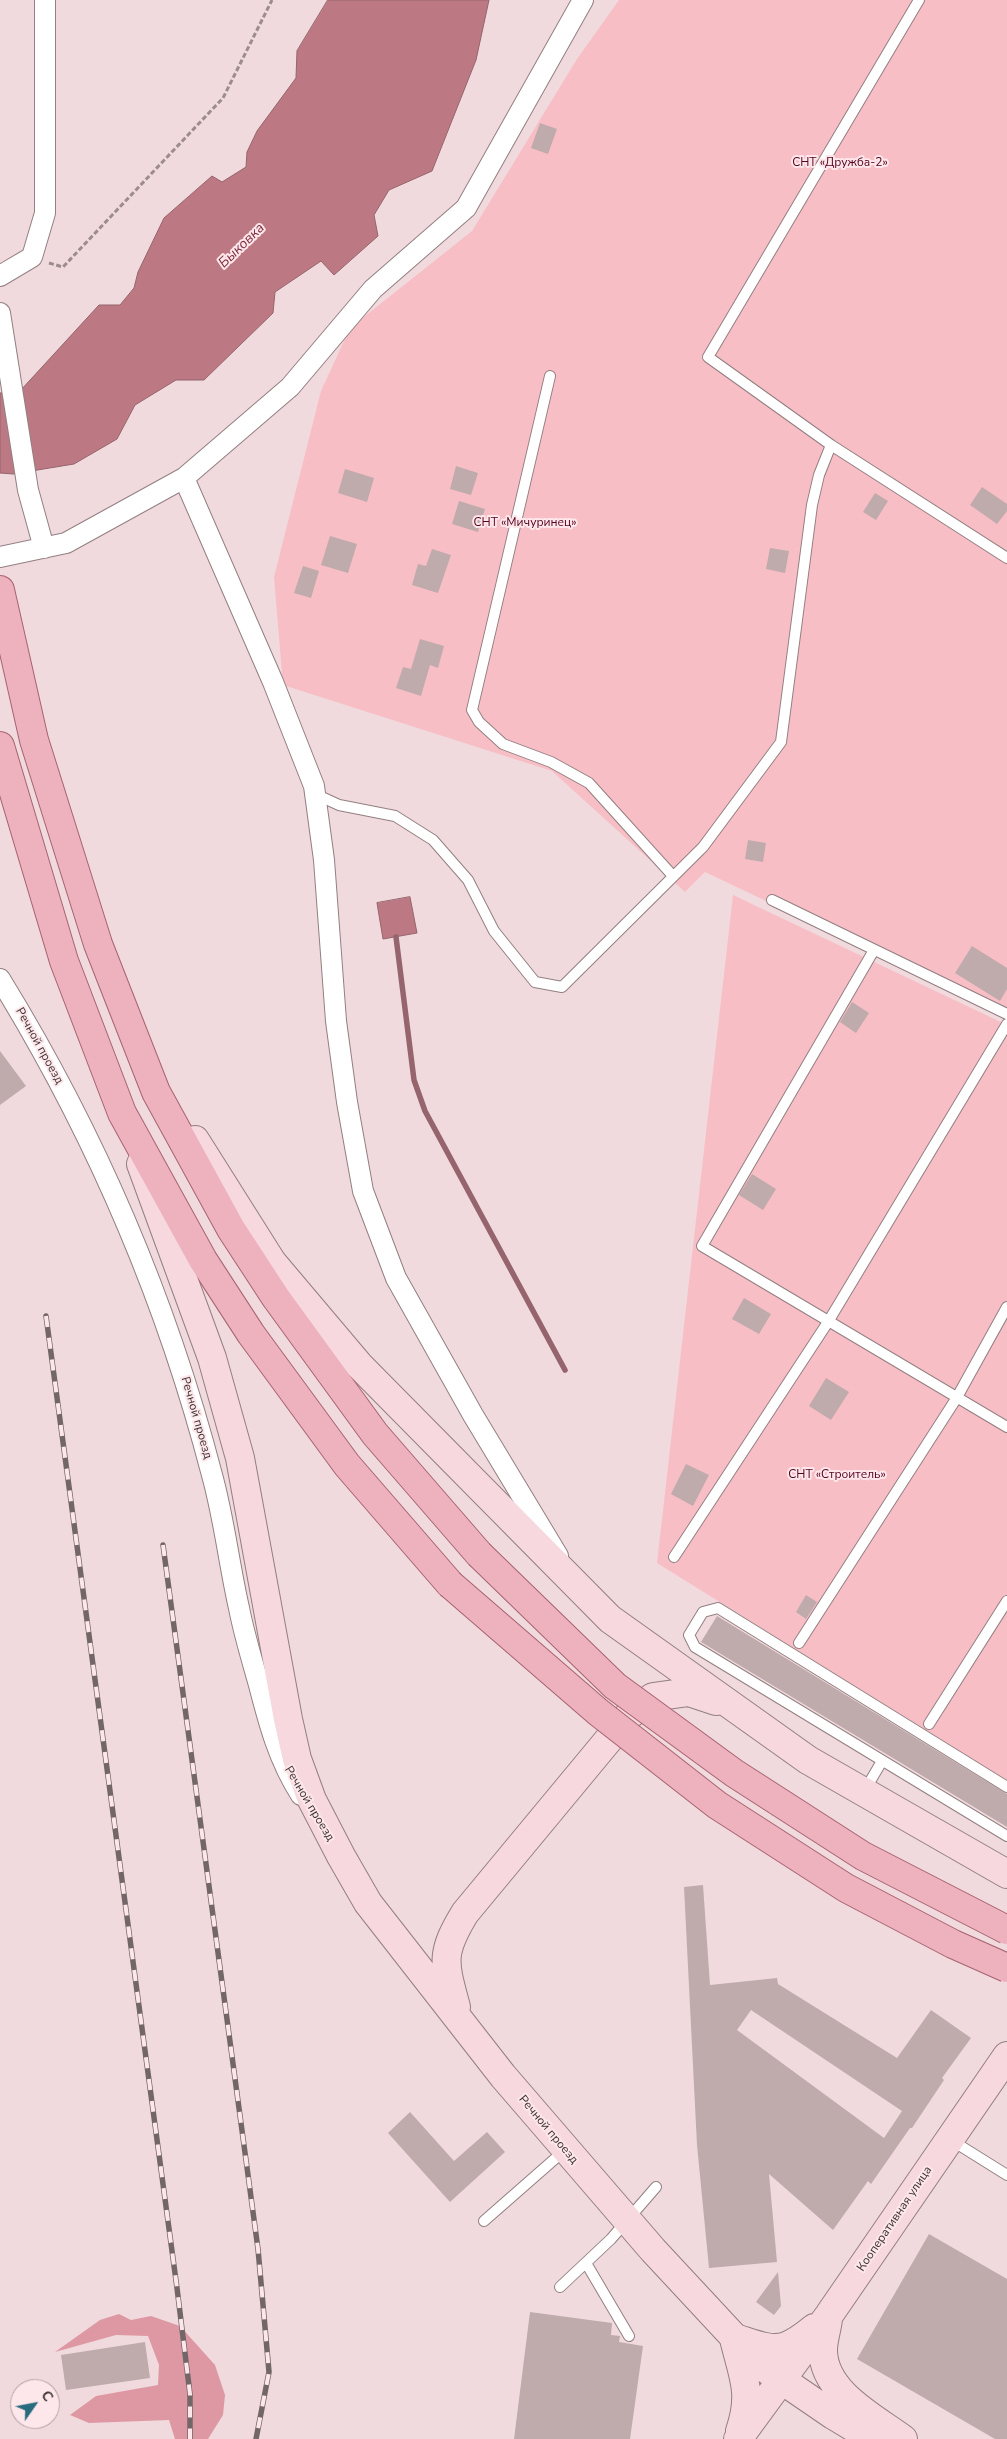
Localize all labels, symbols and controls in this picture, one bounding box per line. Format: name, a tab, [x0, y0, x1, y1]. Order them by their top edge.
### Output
park label: СНТ «Дружба-2»	[792, 156, 888, 170]
water label: Быковка	[216, 220, 268, 272]
park label: СНТ «Мичуринец»	[473, 516, 577, 530]
street label: Речной проезд	[12, 1005, 66, 1087]
street label: Речной проезд	[177, 1375, 215, 1461]
park label: СНТ «Строитель»	[788, 1468, 886, 1482]
street label: Речной проезд	[281, 1764, 337, 1844]
street label: Речной проезд	[515, 2093, 581, 2167]
street label: Кооперативная улица	[854, 2164, 936, 2274]
north arrow	[10, 2379, 60, 2429]
text: С	[37, 2387, 58, 2405]

